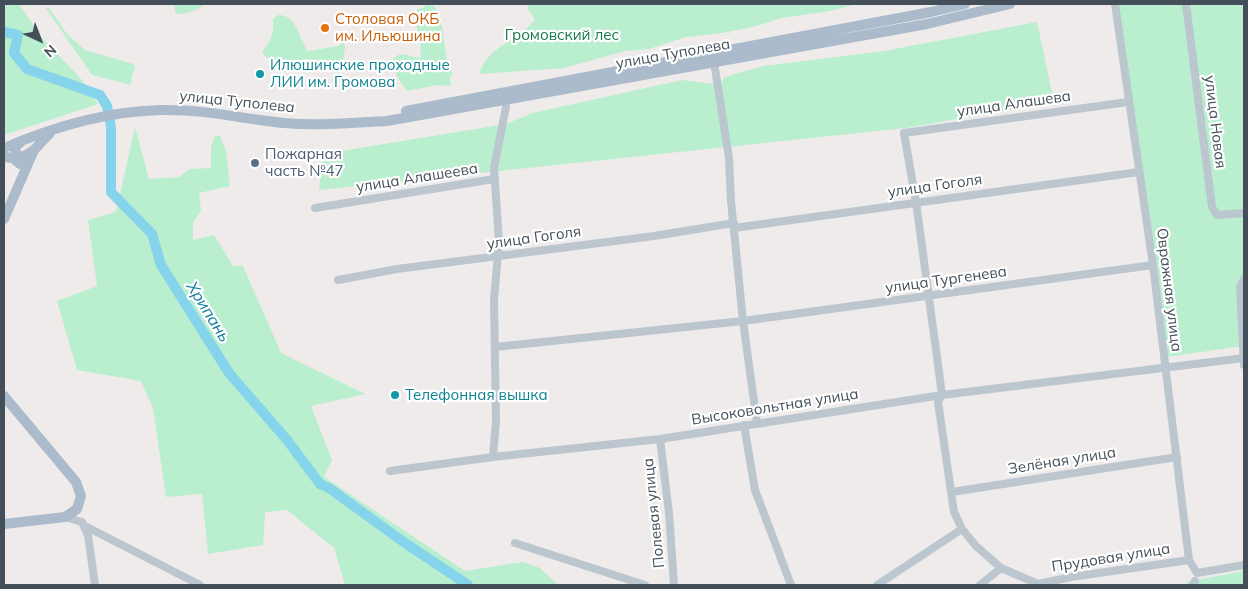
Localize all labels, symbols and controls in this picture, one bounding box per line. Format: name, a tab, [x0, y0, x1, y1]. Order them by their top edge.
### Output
place label: Столовая ОКБ им. Ильюшина	[335, 10, 441, 45]
north arrow	[15, 15, 65, 65]
marker: Столовая ОКБ им. Ильюшина	[319, 22, 331, 34]
park label: Громовский лес	[505, 26, 619, 44]
street label: улица Туполева	[614, 35, 732, 73]
text: N	[40, 41, 60, 61]
place label: Илюшинские проходные ЛИИ им. Громова	[270, 56, 450, 91]
marker: Илюшинские проходные ЛИИ им. Громова	[254, 68, 266, 80]
street label: улица Новая	[1200, 74, 1230, 170]
street label: улица Туполева	[178, 87, 296, 117]
street label: улица Алашева	[956, 87, 1072, 121]
place label: Пожарная часть №47	[265, 145, 343, 180]
marker: Пожарная часть №47	[249, 157, 261, 169]
street label: улица Алашеева	[355, 159, 479, 197]
street label: улица Гоголя	[887, 170, 983, 202]
street label: улица Гоголя	[486, 222, 582, 254]
street label: Овражная улица	[1152, 227, 1186, 353]
street label: улица Тургенева	[884, 263, 1008, 297]
water label: Хрипань	[182, 278, 234, 346]
street label: Высоковольтная улица	[690, 385, 860, 429]
place label: Телефонная вышка	[405, 386, 548, 404]
marker: Телефонная вышка	[389, 389, 401, 401]
street label: Зелёная улица	[1007, 444, 1117, 478]
street label: Полевая улица	[639, 457, 669, 569]
street label: Прудовая улица	[1050, 540, 1172, 576]

